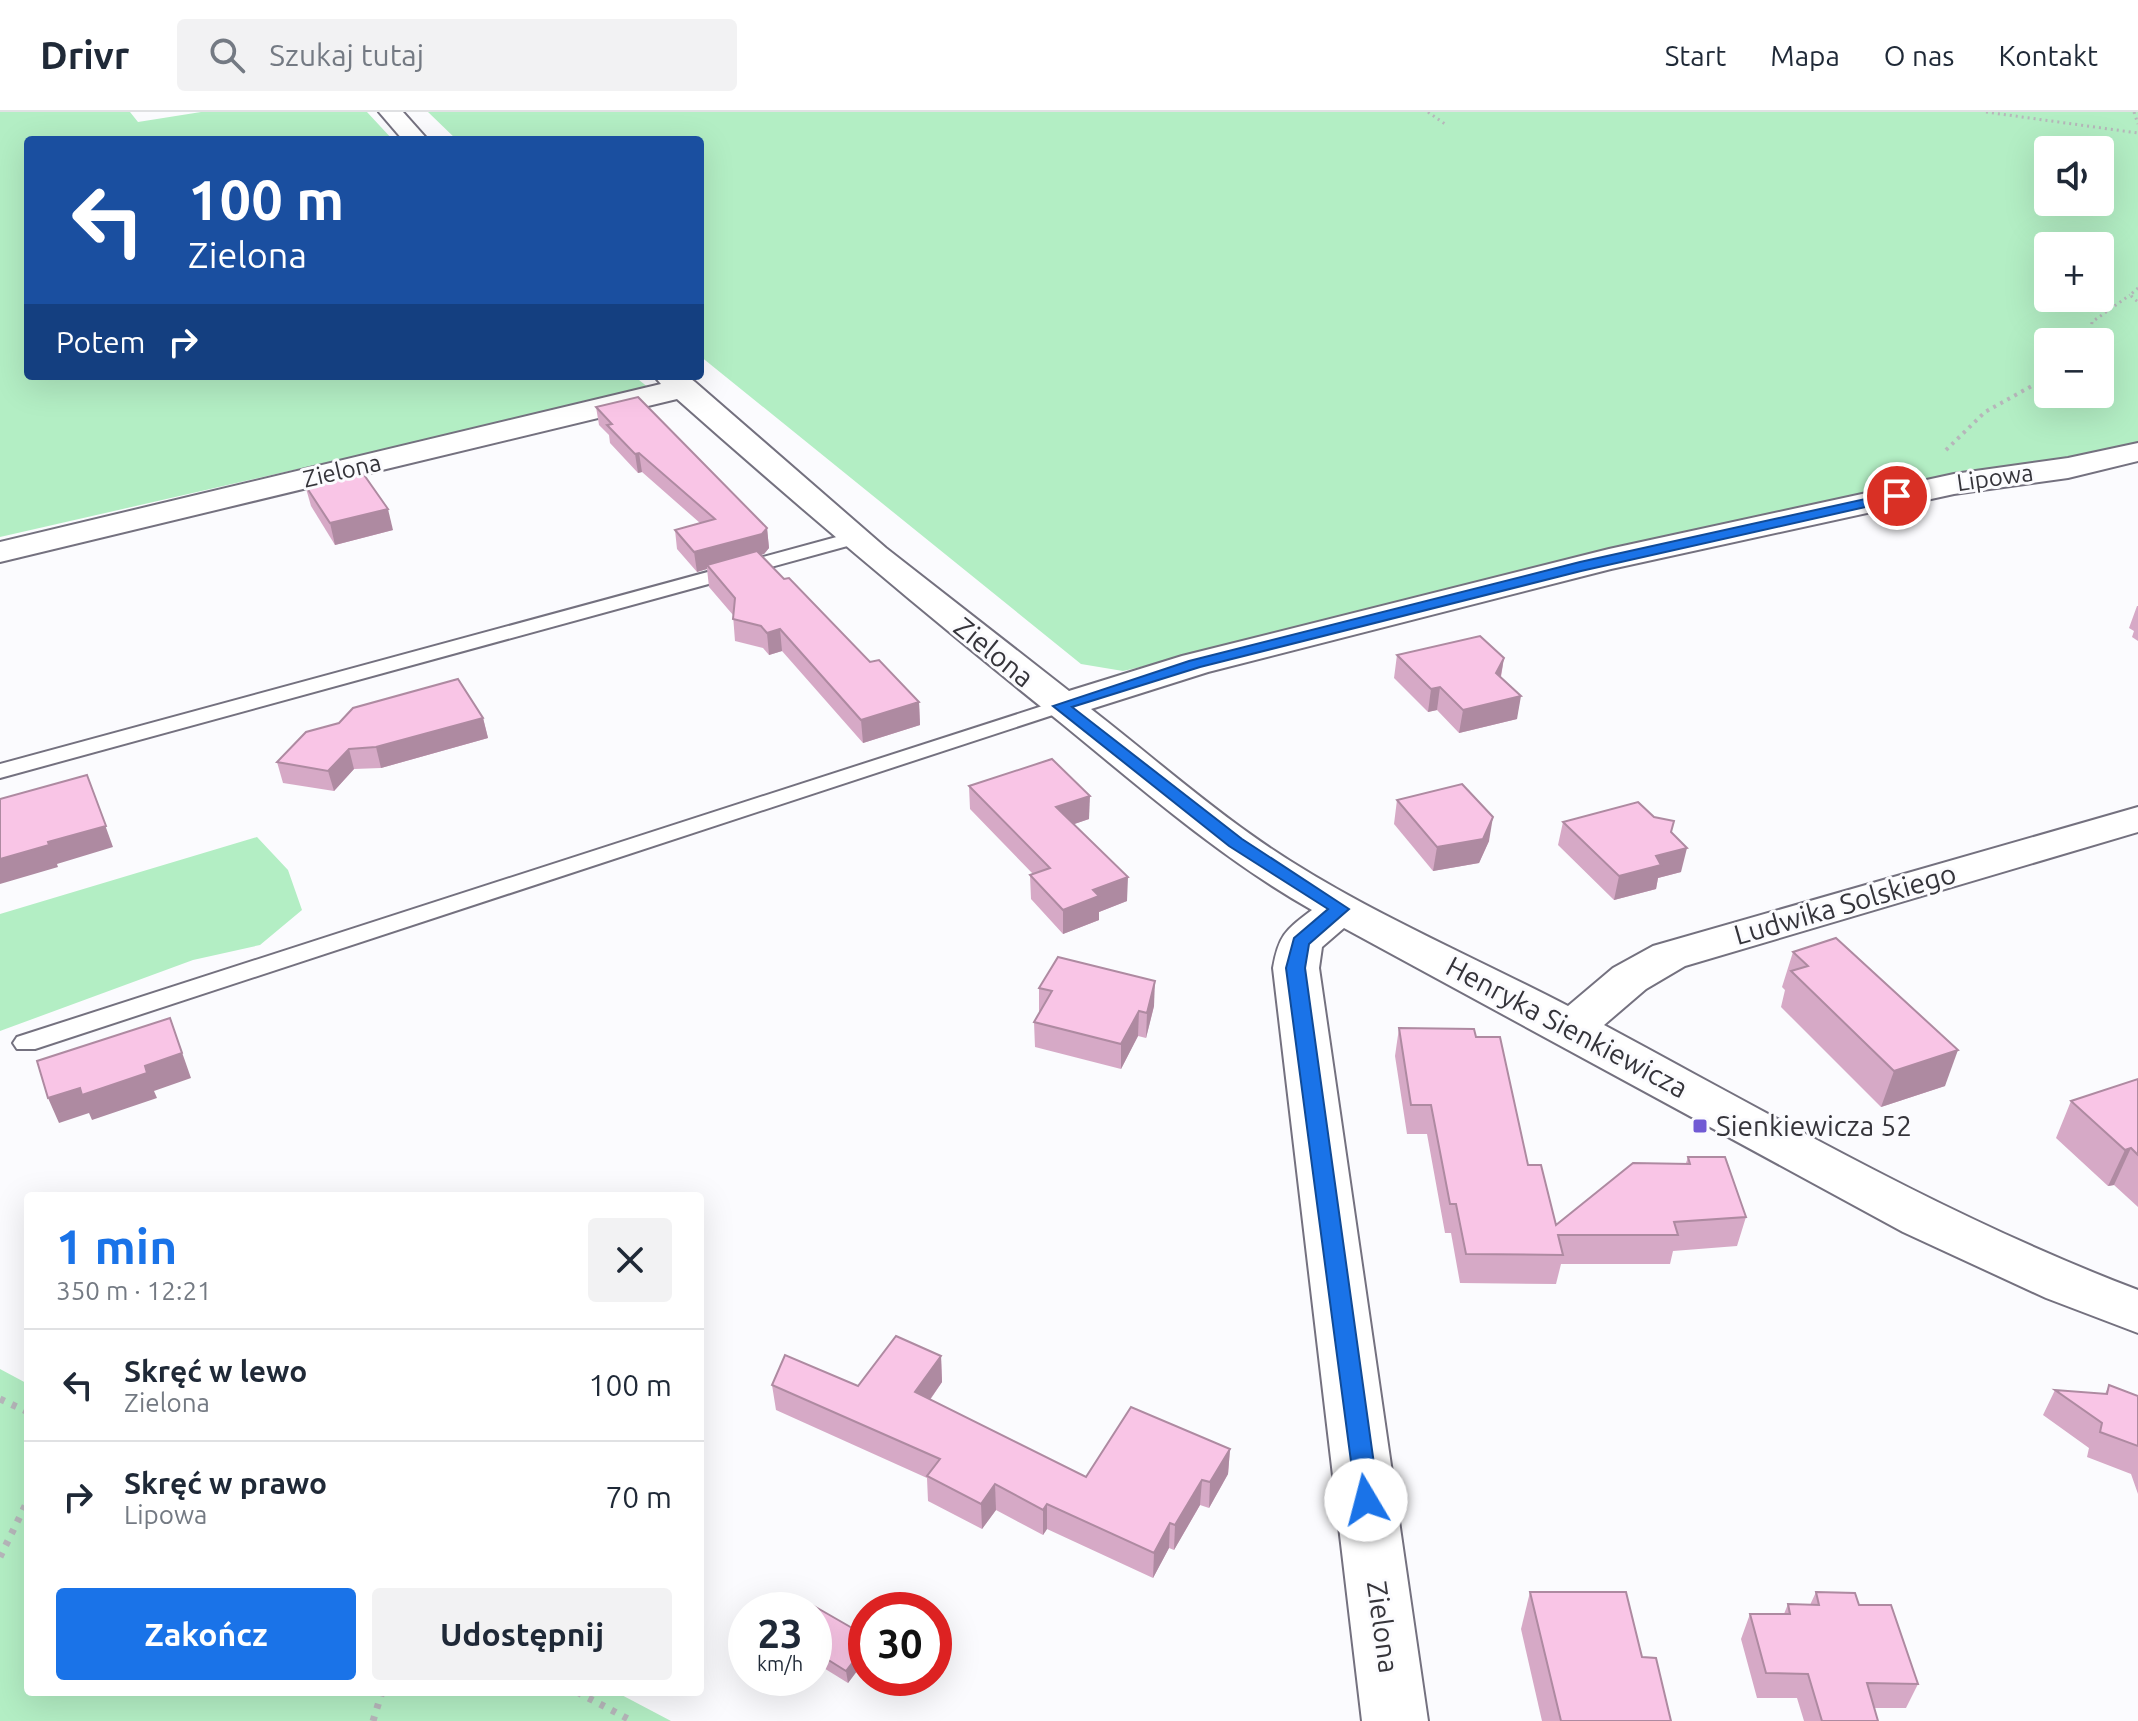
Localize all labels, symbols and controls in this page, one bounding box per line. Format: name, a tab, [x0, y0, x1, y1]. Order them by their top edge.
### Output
search box	[177, 19, 737, 91]
icon: search	[205, 33, 249, 77]
text: Drivr	[40, 34, 129, 76]
text: Szukaj tutaj	[269, 38, 424, 72]
text: Start	[1665, 40, 1726, 71]
text: Mapa	[1770, 40, 1840, 71]
text: O nas	[1884, 40, 1954, 71]
text: Kontakt	[1998, 40, 2098, 71]
map controls	[2034, 136, 2114, 408]
button: sound	[2034, 136, 2114, 216]
icon: left	[56, 168, 160, 272]
text: 100 m	[188, 168, 344, 231]
button: +	[2034, 232, 2114, 312]
text: Zielona	[188, 234, 307, 275]
icon: right	[161, 320, 205, 364]
text: Potem	[56, 325, 145, 359]
button: −	[2034, 328, 2114, 408]
street label: Zielona	[300, 448, 384, 493]
street label: Lipowa	[1955, 459, 2035, 496]
pin	[1863, 462, 1931, 530]
icon: arrive	[1875, 474, 1919, 518]
street label: Zielona	[949, 610, 1040, 693]
street label: Ludwika Solskiego	[1730, 857, 1959, 950]
street label: Henryka Sienkiewicza	[1441, 950, 1693, 1103]
place label: Sienkiewicza 52	[1716, 1110, 1912, 1141]
marker: Sienkiewicza 52	[1691, 1117, 1709, 1135]
button: close	[588, 1218, 672, 1302]
text: 1 min	[56, 1219, 177, 1273]
text: 350 m · 12:21	[56, 1276, 212, 1305]
text: Skręć w lewo	[124, 1354, 307, 1388]
icon: left	[56, 1363, 100, 1407]
text: 100 m	[588, 1368, 672, 1402]
text: Zielona	[124, 1388, 210, 1417]
position arrow	[1324, 1458, 1408, 1542]
text: Skręć w prawo	[124, 1466, 327, 1500]
icon: right	[56, 1475, 100, 1519]
text: 70 m	[605, 1480, 672, 1514]
text: Lipowa	[124, 1500, 207, 1529]
street label: Zielona	[1362, 1579, 1405, 1675]
button: Zakończ	[56, 1588, 356, 1680]
button: Udostępnij	[372, 1588, 672, 1680]
speed limit sign: 30	[848, 1592, 952, 1696]
text: 23	[757, 1611, 803, 1656]
text: km/h	[757, 1652, 803, 1675]

